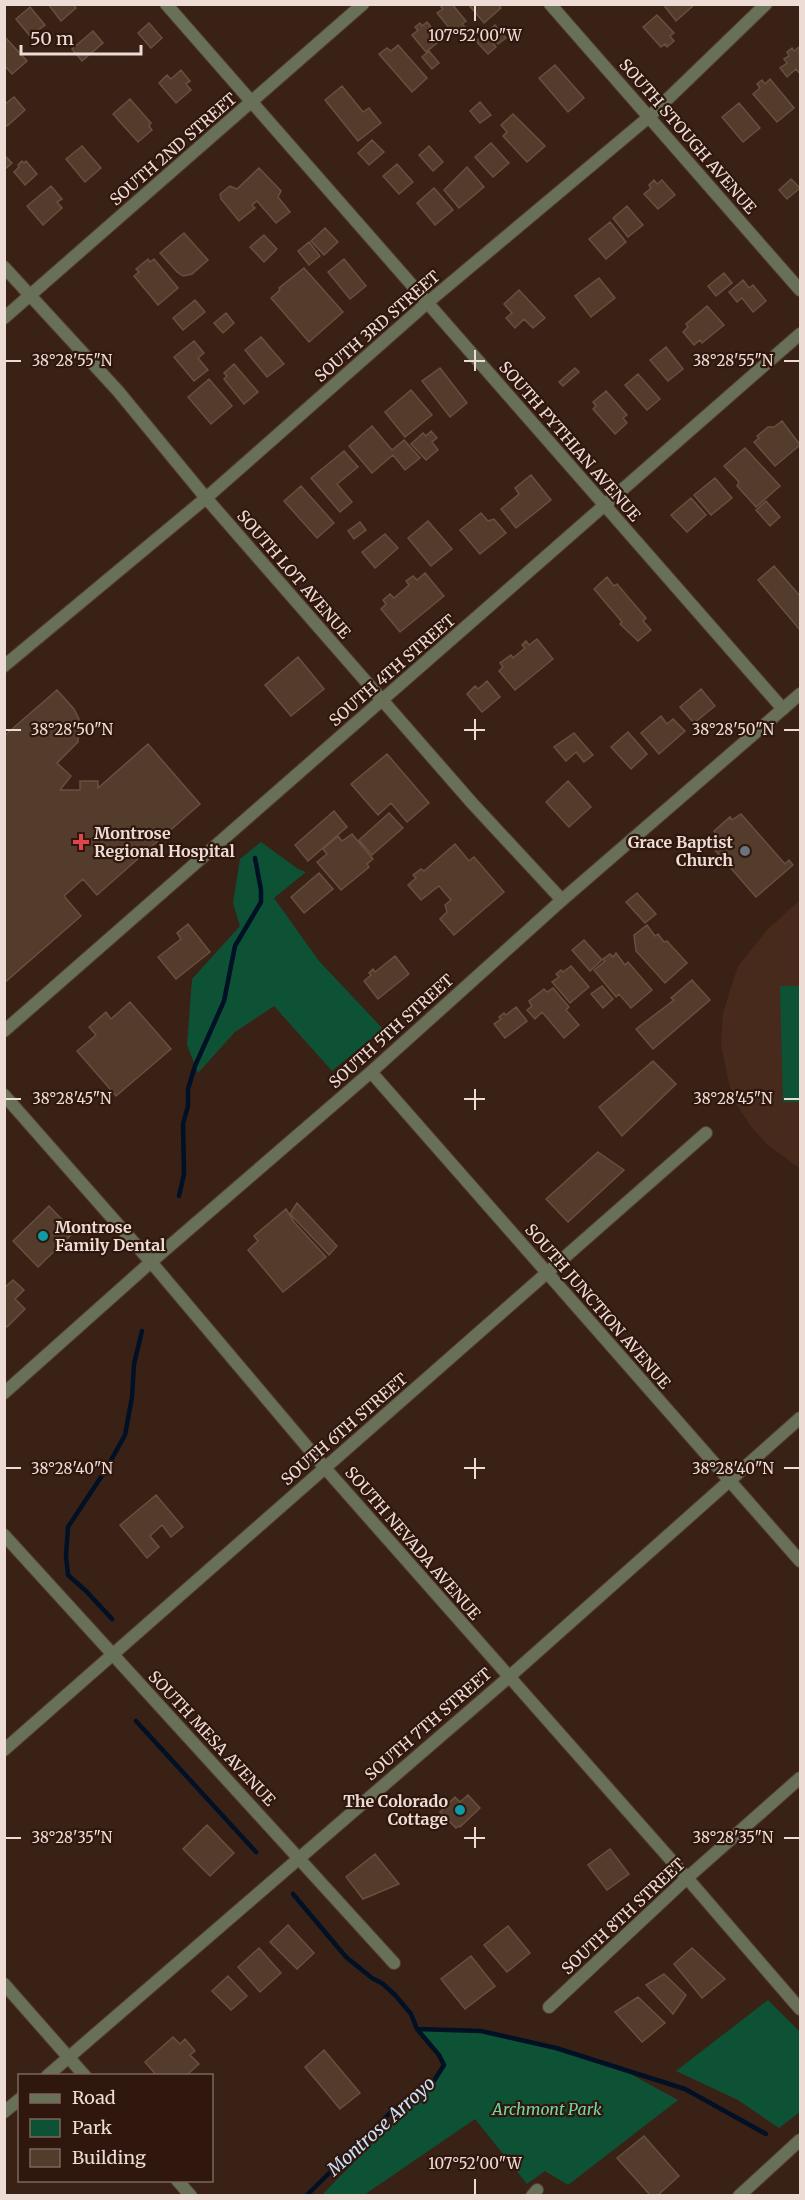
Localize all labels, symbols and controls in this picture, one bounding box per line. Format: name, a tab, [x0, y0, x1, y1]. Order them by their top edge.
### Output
scale bar	[21, 18, 141, 56]
text: 107°52'00"W	[428, 26, 523, 45]
text: 50 m	[30, 27, 74, 50]
street label: SOUTH STOUGH AVENUE	[615, 54, 761, 218]
street label: SOUTH 2ND STREET	[105, 88, 241, 210]
street label: SOUTH 3RD STREET	[310, 266, 444, 386]
text: 38°28'55"N	[32, 351, 113, 370]
text: 38°28'55"N	[693, 351, 774, 370]
street label: SOUTH PYTHIAN AVENUE	[495, 357, 645, 526]
street label: SOUTH LOT AVENUE	[233, 506, 356, 643]
street label: SOUTH 4TH STREET	[325, 610, 459, 730]
text: 38°28'50"N	[31, 720, 114, 739]
text: 38°28'50"N	[692, 720, 775, 739]
place label: Montrose Regional Hospital	[94, 823, 235, 861]
place label: Grace Baptist Church	[628, 832, 734, 870]
marker: Montrose Regional Hospital	[72, 833, 90, 851]
marker: Grace Baptist Church	[738, 844, 752, 858]
street label: SOUTH 5TH STREET	[324, 970, 458, 1092]
text: 38°28'45"N	[32, 1089, 112, 1108]
text: 38°28'45"N	[693, 1089, 773, 1108]
place label: Montrose Family Dental	[55, 1217, 165, 1255]
street label: SOUTH JUNCTION AVENUE	[521, 1219, 676, 1393]
marker: Montrose Family Dental	[36, 1229, 50, 1243]
street label: SOUTH 6TH STREET	[277, 1369, 411, 1489]
text: 38°28'40"N	[31, 1459, 113, 1478]
text: 38°28'40"N	[692, 1459, 774, 1478]
street label: SOUTH NEVADA AVENUE	[341, 1462, 486, 1624]
street label: SOUTH 7TH STREET	[361, 1663, 495, 1785]
street label: SOUTH MESA AVENUE	[144, 1666, 280, 1810]
place label: The Colorado Cottage	[343, 1791, 448, 1829]
marker: The Colorado Cottage	[453, 1803, 467, 1817]
text: 38°28'35"N	[32, 1828, 113, 1847]
text: 38°28'35"N	[693, 1828, 774, 1847]
street label: SOUTH 8TH STREET	[557, 1854, 689, 1978]
water label: Montrose Arroyo	[322, 2072, 440, 2181]
legend	[18, 2074, 213, 2182]
text: Road	[72, 2086, 116, 2109]
park label: Archmont Park	[490, 2099, 602, 2119]
text: Park	[72, 2116, 113, 2139]
text: Building	[72, 2146, 146, 2169]
text: 107°52'00"W	[428, 2154, 523, 2173]

